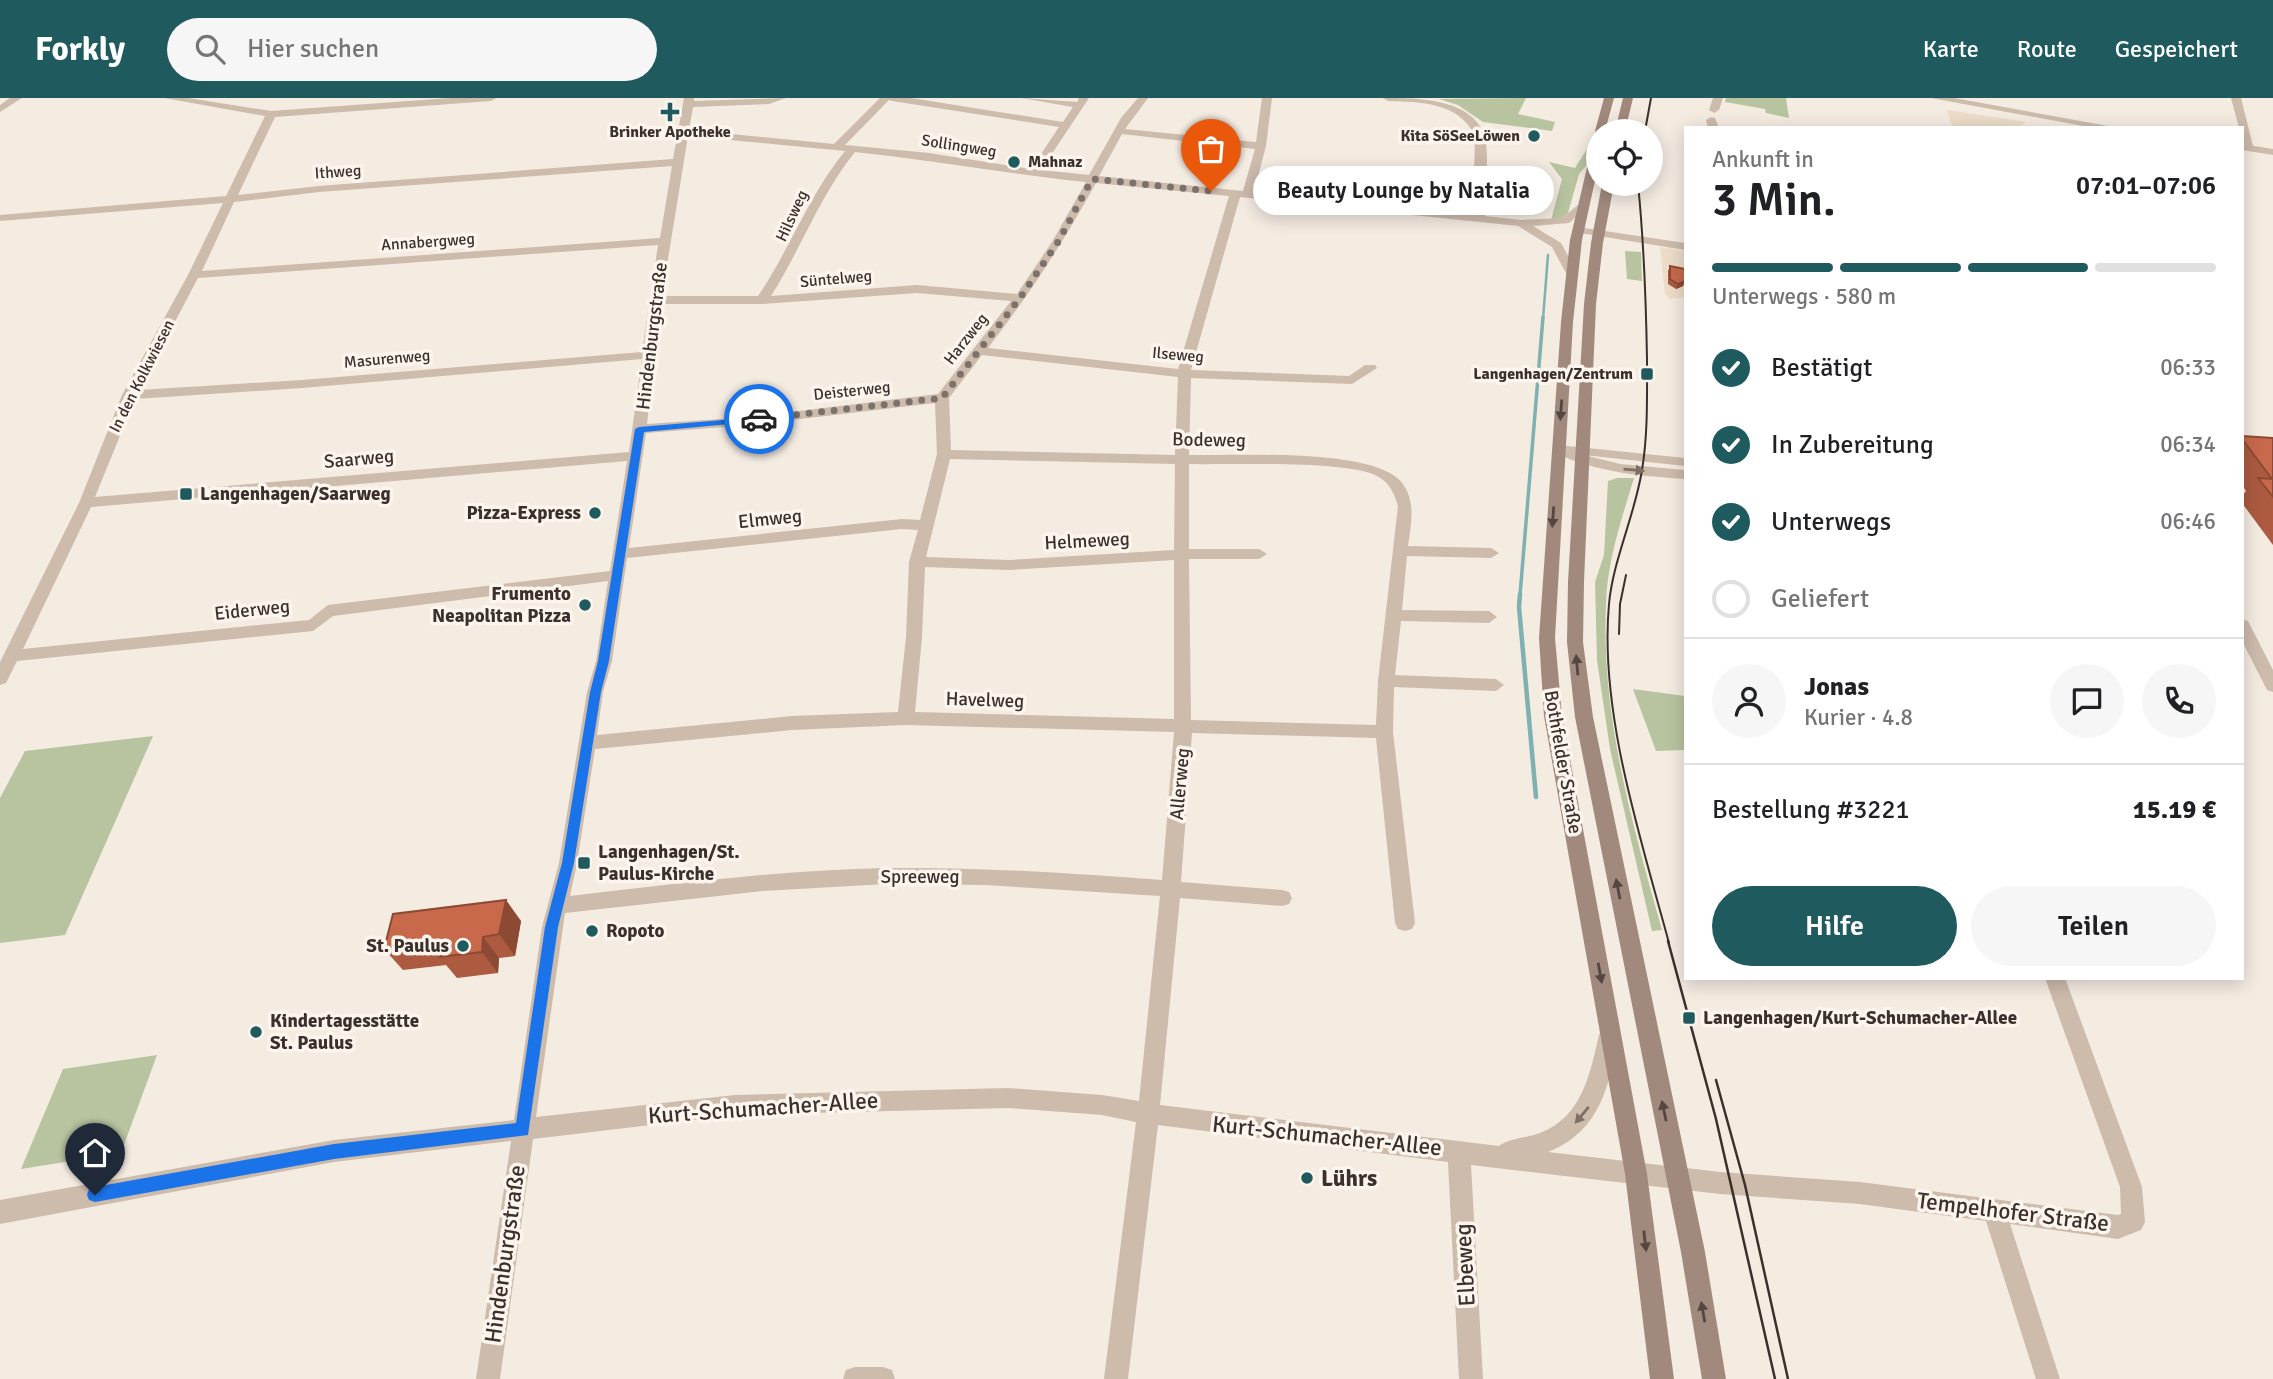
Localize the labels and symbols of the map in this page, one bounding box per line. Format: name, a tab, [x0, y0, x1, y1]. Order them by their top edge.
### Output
marker: Brinker Apotheke	[662, 104, 678, 120]
pin	[1181, 119, 1241, 191]
place label: Brinker Apotheke	[609, 122, 731, 142]
place label: Kita SöSeeLöwen	[1400, 126, 1520, 146]
marker: Kita SöSeeLöwen	[1526, 128, 1542, 144]
street label: Sollingweg	[920, 130, 998, 162]
place label: Mahnaz	[1028, 152, 1082, 172]
marker: Mahnaz	[1006, 154, 1022, 170]
street label: Ithweg	[314, 160, 362, 184]
callout: Beauty Lounge by Natalia	[1253, 166, 1554, 216]
street label: Hilsweg	[771, 187, 813, 245]
street label: Annabergweg	[381, 229, 475, 255]
street label: Hindenburgstraße	[631, 261, 673, 411]
street label: Süntelweg	[799, 266, 873, 292]
street label: Harzweg	[940, 309, 992, 369]
street label: In den Kolkwiesen	[105, 316, 179, 436]
street label: Ilseweg	[1151, 343, 1205, 367]
street label: Masurenweg	[343, 345, 431, 373]
place label: Langenhagen/Zentrum	[1473, 364, 1633, 384]
marker: Langenhagen/Zentrum	[1639, 366, 1655, 382]
street label: Deisterweg	[813, 377, 891, 405]
courier	[724, 384, 794, 454]
one-way arrow	[1555, 399, 1566, 421]
street label: Bodeweg	[1172, 427, 1246, 453]
street label: Saarweg	[323, 444, 395, 474]
one-way arrow	[1623, 465, 1645, 476]
place label: Langenhagen/Saarweg	[200, 482, 391, 506]
marker: Langenhagen/Saarweg	[178, 486, 194, 502]
place label: Pizza-Express	[466, 501, 581, 525]
street label: Elmweg	[737, 504, 803, 534]
marker: Pizza-Express	[587, 505, 603, 521]
one-way arrow	[1547, 507, 1558, 529]
street label: Helmeweg	[1044, 527, 1130, 555]
place label: Frumento Neapolitan Pizza	[432, 582, 571, 628]
street label: Eiderweg	[213, 594, 291, 626]
marker: Frumento Neapolitan Pizza	[577, 597, 593, 613]
one-way arrow	[1571, 654, 1582, 676]
street label: Havelweg	[945, 687, 1025, 713]
street label: Bothfelder Straße	[1539, 688, 1587, 836]
street label: Allerweg	[1165, 747, 1195, 821]
place label: Langenhagen/St. Paulus-Kirche	[598, 840, 740, 886]
marker: Langenhagen/St. Paulus-Kirche	[576, 855, 592, 871]
street label: Spreeweg	[880, 865, 960, 889]
one-way arrow	[1613, 878, 1624, 900]
place label: Ropoto	[606, 919, 664, 943]
marker: Ropoto	[584, 923, 600, 939]
place label: St. Paulus	[366, 934, 449, 958]
marker: St. Paulus	[455, 938, 471, 954]
one-way arrow	[1595, 962, 1606, 984]
place label: Langenhagen/Kurt-Schumacher-Allee	[1703, 1006, 2017, 1030]
place label: Kindertagesstätte St. Paulus	[270, 1009, 419, 1055]
marker: Langenhagen/Kurt-Schumacher-Allee	[1681, 1010, 1697, 1026]
marker: Kindertagesstätte St. Paulus	[248, 1024, 264, 1040]
street label: Kurt-Schumacher-Allee	[647, 1085, 879, 1131]
one-way arrow	[1658, 1100, 1669, 1122]
one-way arrow	[1574, 1105, 1589, 1123]
street label: Kurt-Schumacher-Allee	[1211, 1110, 1443, 1162]
pin	[65, 1123, 125, 1195]
street label: Hindenburgstraße	[478, 1163, 532, 1345]
place label: Lührs	[1321, 1164, 1377, 1193]
marker: Lührs	[1299, 1170, 1315, 1186]
street label: Tempelhofer Straße	[1915, 1186, 2111, 1238]
street label: Elbeweg	[1448, 1223, 1482, 1307]
one-way arrow	[1639, 1231, 1650, 1253]
one-way arrow	[1697, 1301, 1708, 1323]

